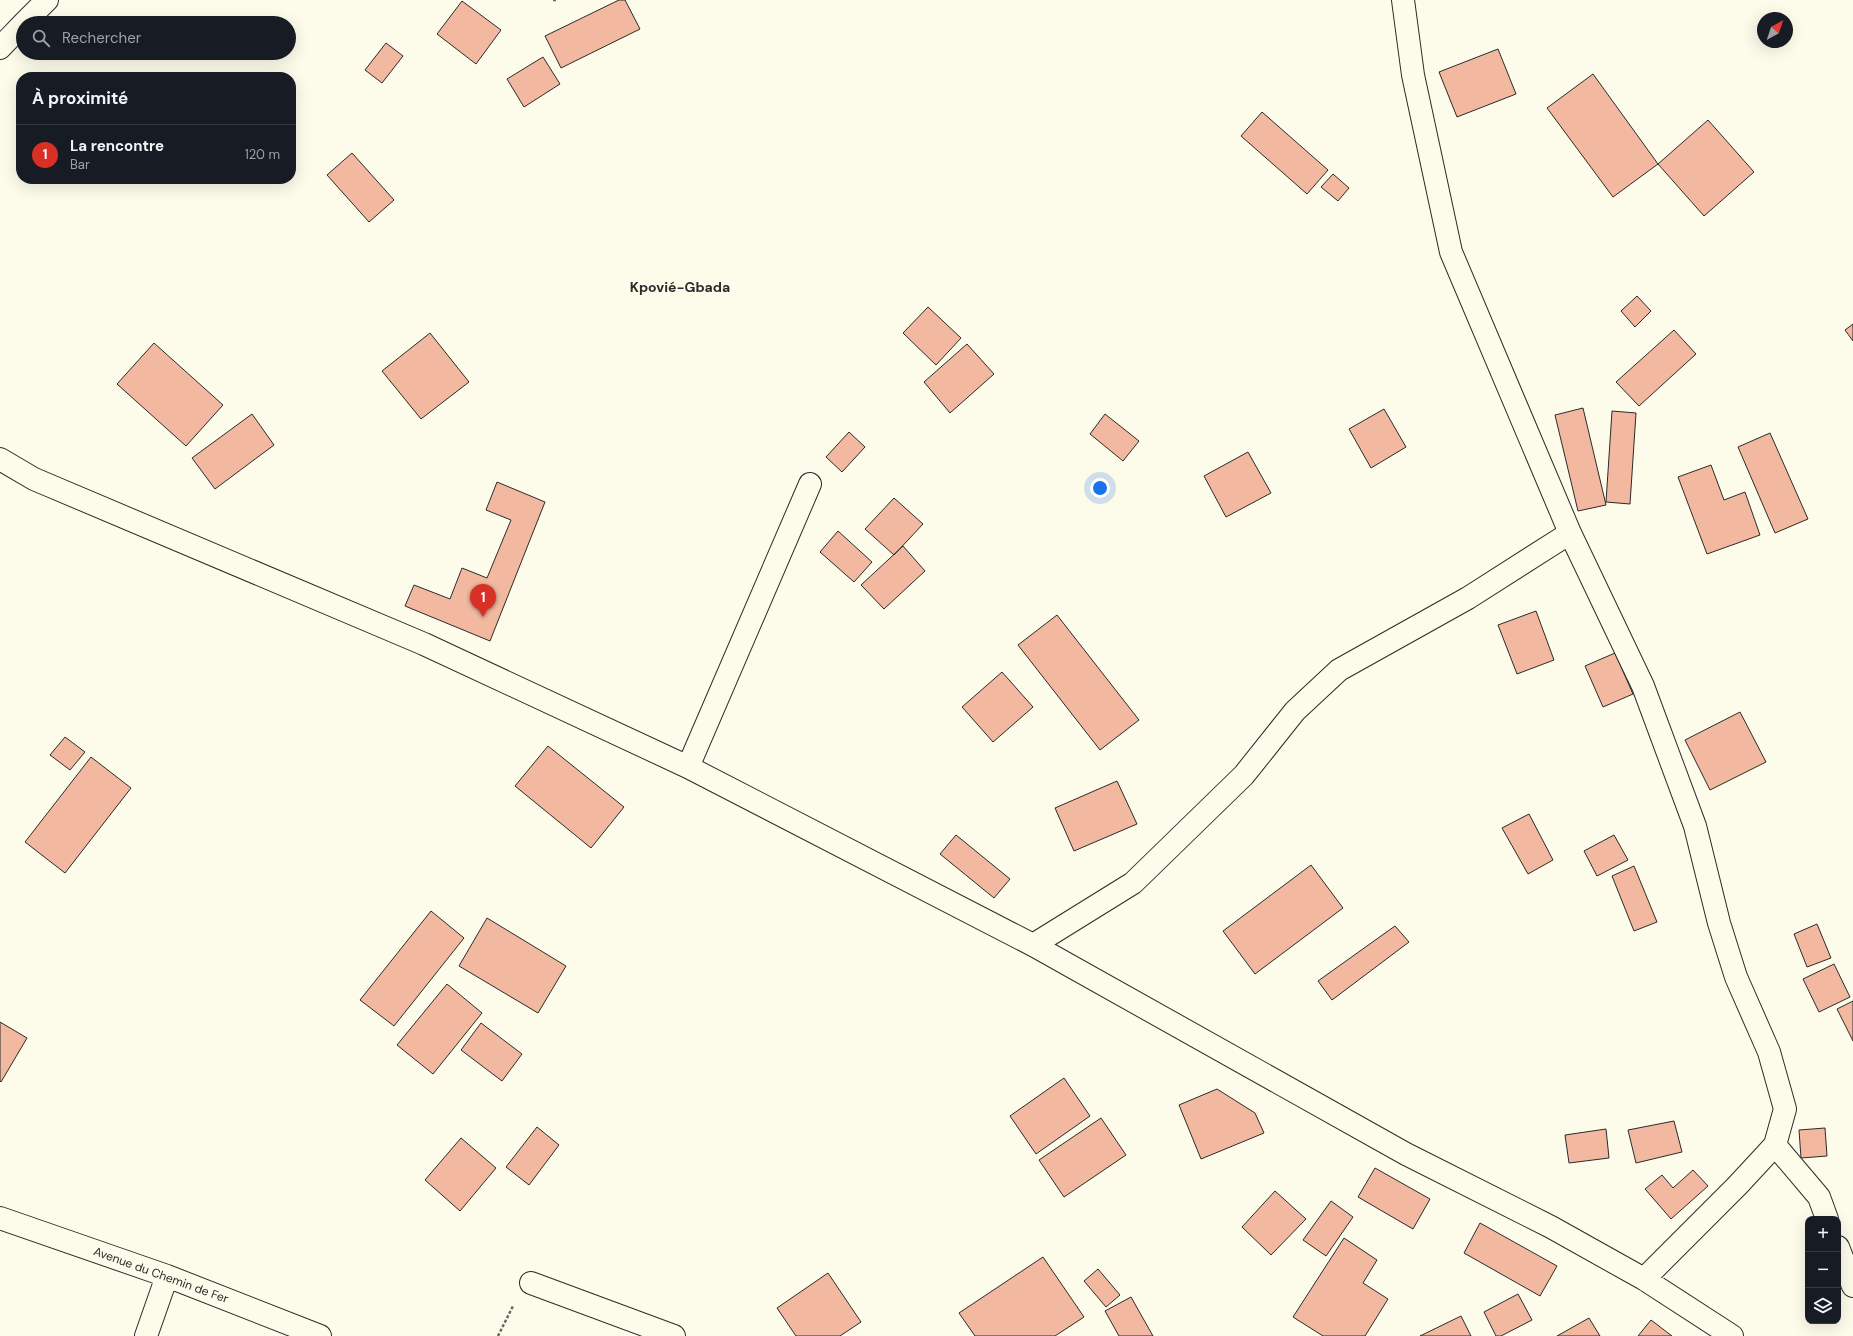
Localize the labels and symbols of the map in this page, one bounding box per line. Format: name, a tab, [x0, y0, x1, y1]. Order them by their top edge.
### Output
north arrow	[1757, 12, 1793, 48]
district label: Kpovié-Gbada	[630, 278, 730, 296]
your location	[1090, 478, 1110, 498]
pin: 1	[470, 584, 496, 617]
street label: Avenue du Chemin de Fer	[91, 1243, 231, 1307]

